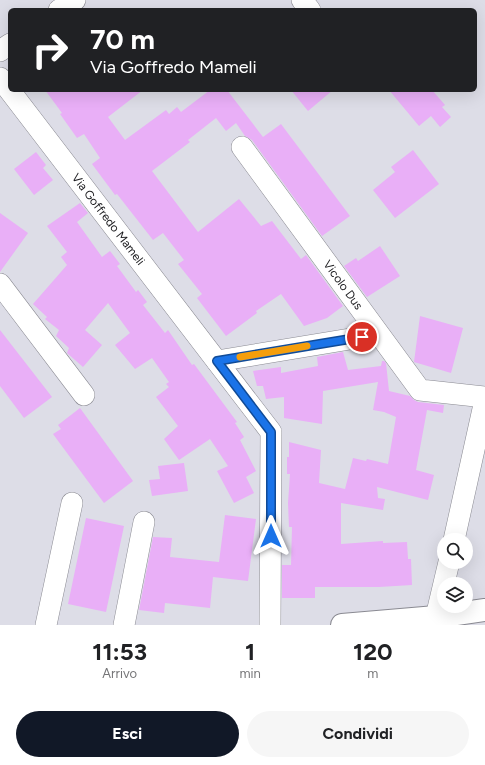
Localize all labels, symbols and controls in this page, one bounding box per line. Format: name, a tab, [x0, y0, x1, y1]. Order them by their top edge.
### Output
text: 70 m	[90, 22, 155, 56]
icon: right	[24, 24, 76, 76]
text: Via Goffredo Mameli	[90, 56, 257, 78]
street label: Via Goffredo Mameli	[69, 171, 148, 268]
street label: Vicolo Dus	[320, 258, 366, 313]
pin	[345, 320, 379, 354]
icon: arrive	[351, 326, 373, 348]
position arrow	[250, 515, 292, 557]
map controls	[437, 533, 473, 613]
button: search	[437, 533, 473, 569]
button: layers	[437, 577, 473, 613]
text: 11:53	[92, 637, 147, 666]
text: 1	[245, 637, 255, 666]
text: 120	[353, 637, 393, 666]
text: Arrivo	[102, 666, 137, 681]
text: min	[239, 666, 261, 681]
text: m	[367, 666, 378, 681]
button: Esci	[16, 711, 239, 757]
button: Condividi	[247, 711, 469, 757]

